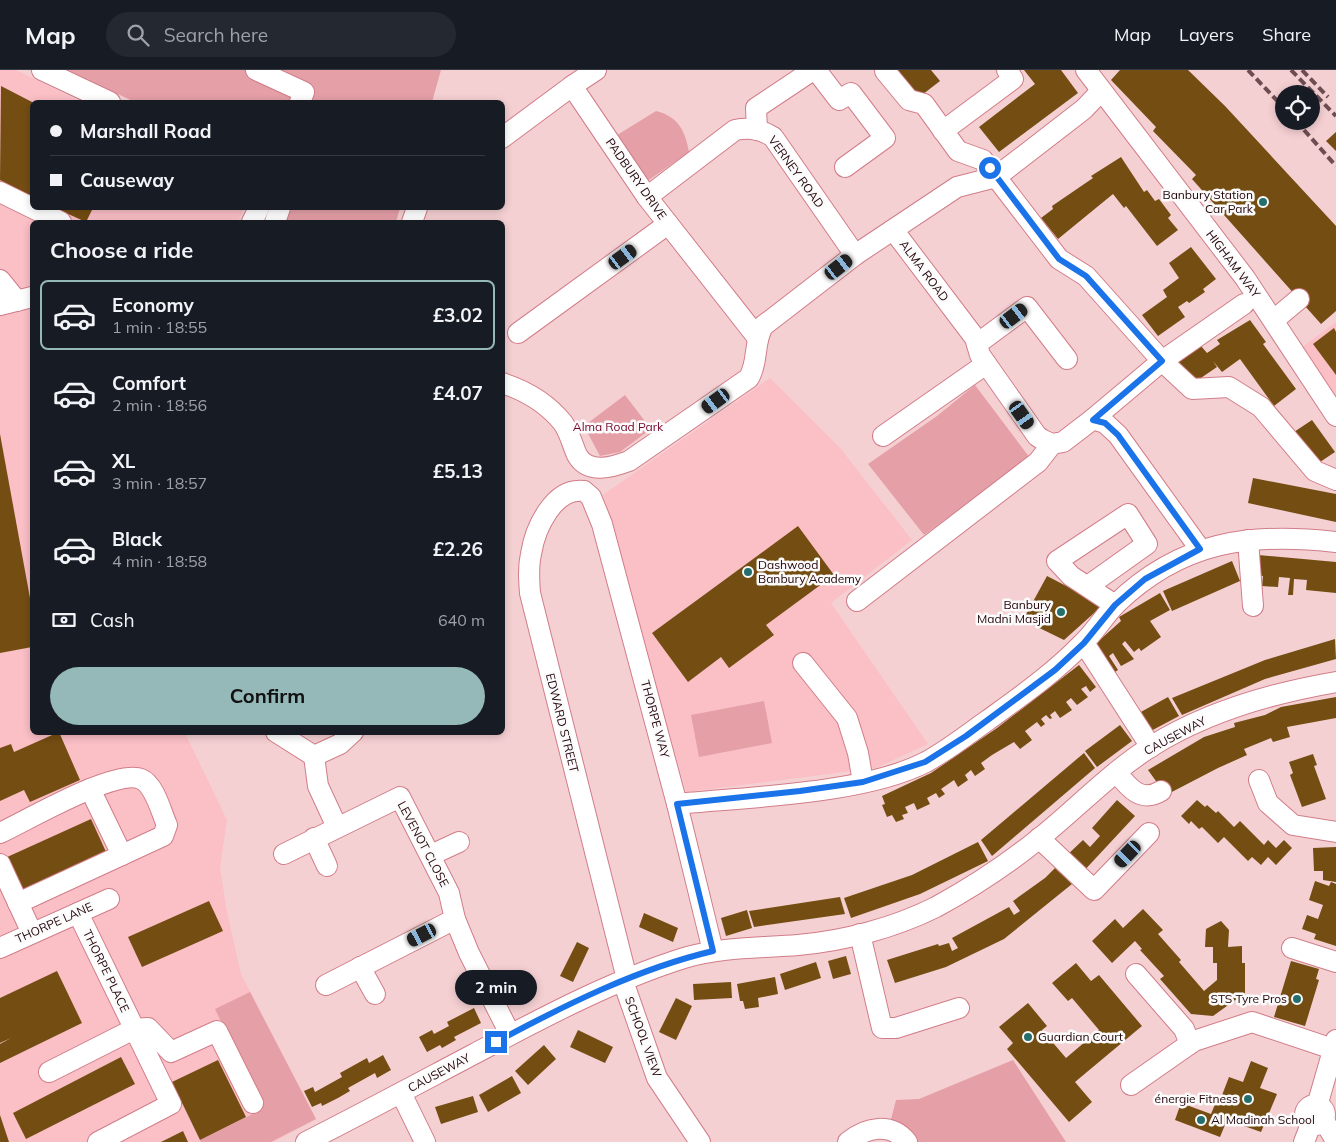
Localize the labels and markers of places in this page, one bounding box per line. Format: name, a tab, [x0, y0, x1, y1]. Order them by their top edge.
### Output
place label: Banbury Station Car Park	[1162, 187, 1254, 216]
marker: Banbury Station Car Park	[1257, 196, 1269, 208]
place label: Dashwood Banbury Academy	[758, 557, 862, 586]
marker: Dashwood Banbury Academy	[742, 566, 754, 578]
place label: Banbury Madni Masjid	[977, 597, 1052, 626]
marker: Banbury Madni Masjid	[1055, 606, 1067, 618]
place label: STS Tyre Pros	[1211, 991, 1287, 1006]
marker: STS Tyre Pros	[1291, 993, 1303, 1005]
place label: Guardian Court	[1038, 1029, 1123, 1044]
marker: Guardian Court	[1022, 1031, 1034, 1043]
place label: énergie Fitness	[1155, 1091, 1238, 1106]
marker: énergie Fitness	[1242, 1093, 1254, 1105]
place label: Al Madinah School	[1211, 1112, 1315, 1127]
marker: Al Madinah School	[1195, 1114, 1207, 1126]

